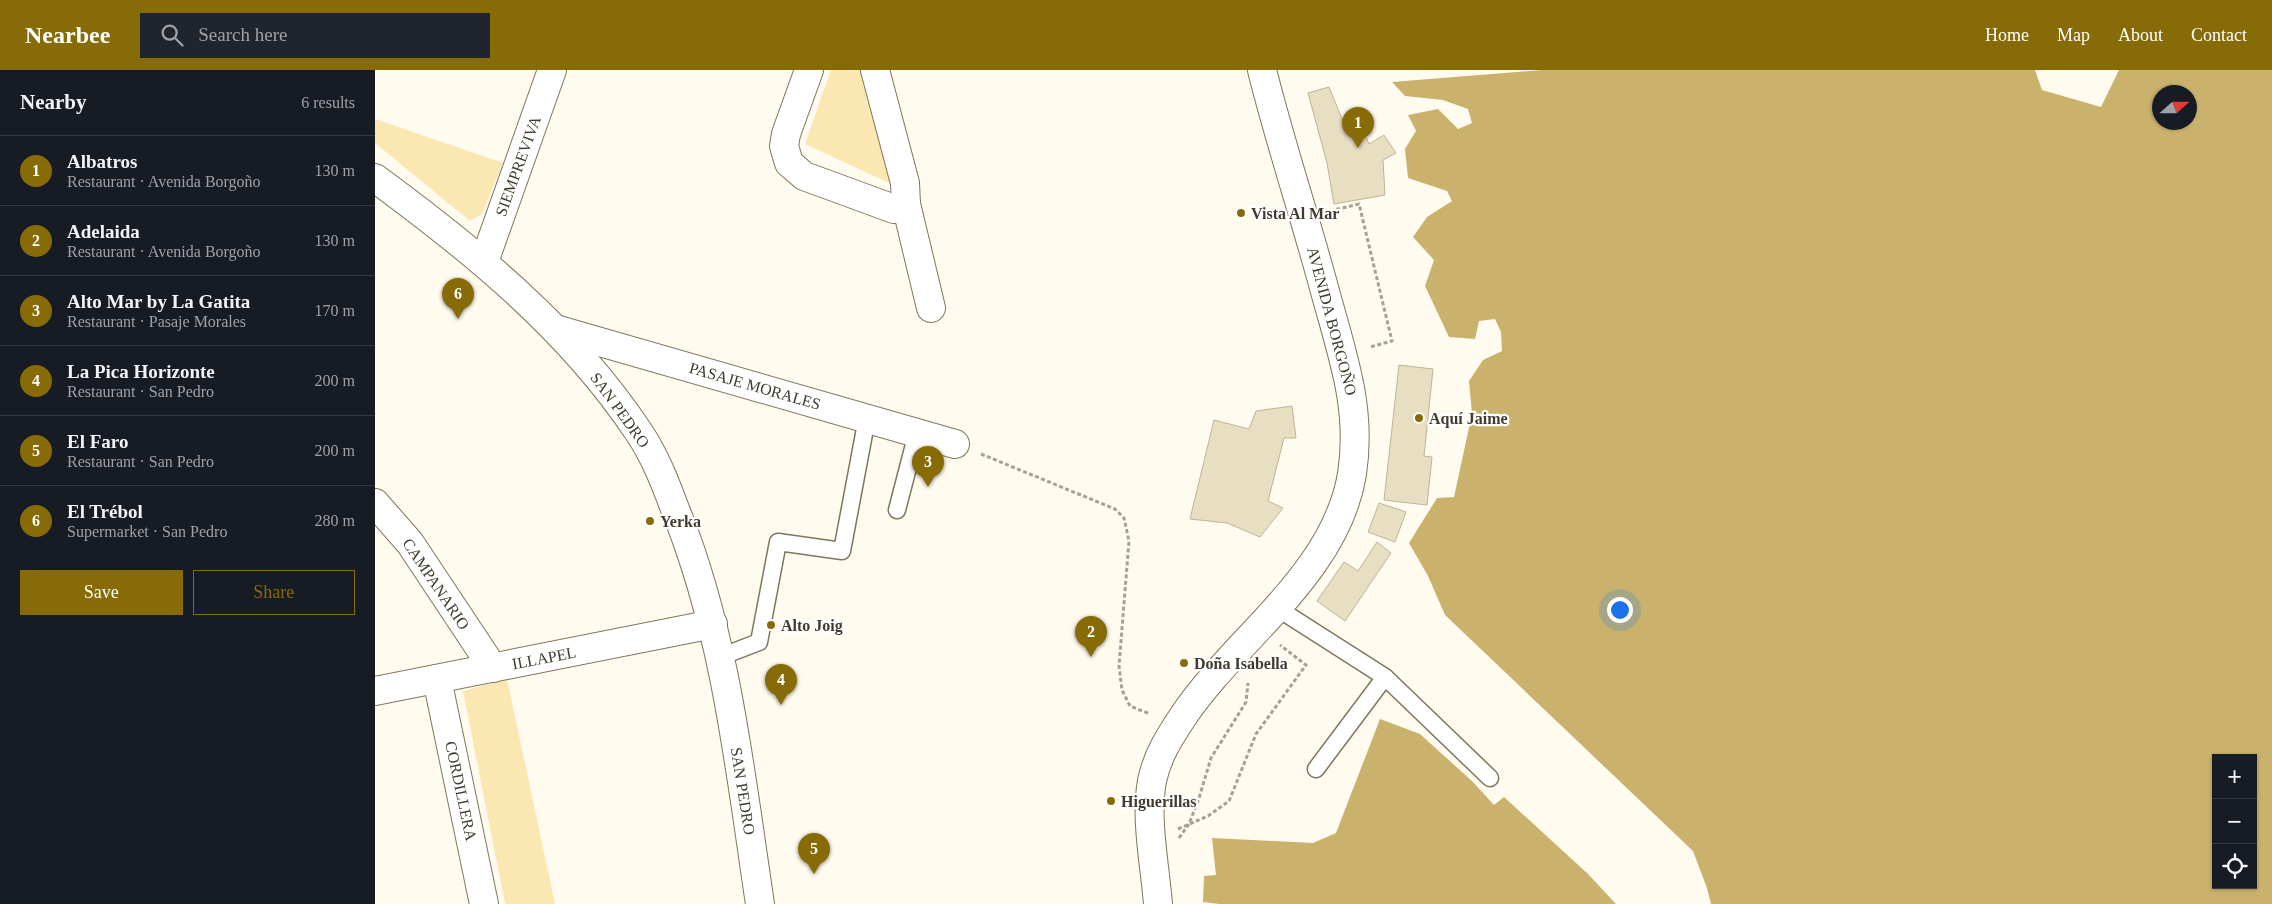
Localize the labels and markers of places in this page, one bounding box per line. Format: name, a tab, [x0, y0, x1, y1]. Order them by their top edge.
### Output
pin: 1	[1342, 107, 1374, 148]
place label: Vista Al Mar	[1251, 205, 1339, 222]
marker: Vista Al Mar	[1235, 207, 1247, 219]
pin: 6	[442, 278, 474, 319]
place label: Aquí Jaime	[1429, 410, 1508, 428]
marker: Aquí Jaime	[1413, 412, 1425, 424]
pin: 3	[912, 446, 944, 487]
place label: Yerka	[660, 513, 701, 530]
marker: Yerka	[644, 515, 656, 527]
pin: 2	[1075, 616, 1107, 657]
place label: Alto Joig	[781, 617, 843, 635]
marker: Alto Joig	[765, 619, 777, 631]
place label: Doña Isabella	[1194, 655, 1288, 672]
marker: Doña Isabella	[1178, 657, 1190, 669]
pin: 4	[765, 664, 797, 705]
place label: Higuerillas	[1121, 793, 1197, 811]
marker: Higuerillas	[1105, 795, 1117, 807]
pin: 5	[798, 833, 830, 874]

